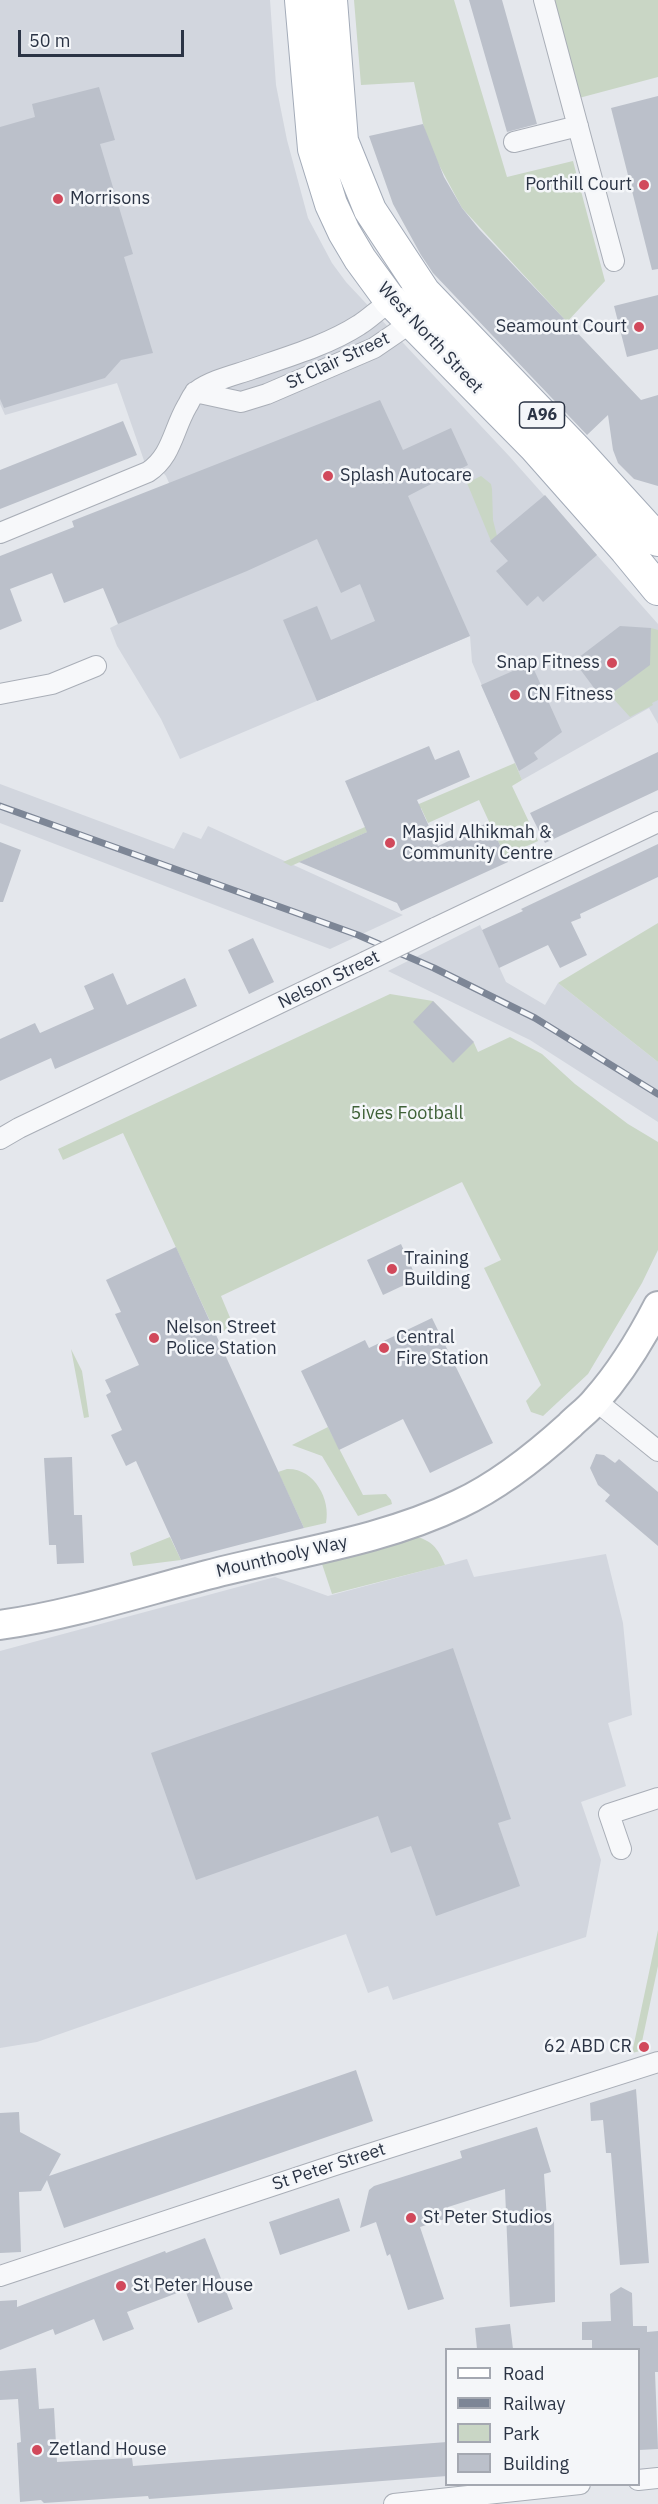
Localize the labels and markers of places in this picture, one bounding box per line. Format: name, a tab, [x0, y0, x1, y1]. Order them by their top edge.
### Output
place label: Porthill Court	[525, 174, 632, 196]
marker: Porthill Court	[637, 178, 651, 192]
place label: Morrisons	[70, 188, 150, 210]
marker: Morrisons	[51, 192, 65, 206]
place label: Seamount Court	[496, 316, 627, 338]
marker: Seamount Court	[632, 320, 646, 334]
place label: Splash Autocare	[340, 465, 472, 487]
marker: Splash Autocare	[321, 469, 335, 483]
place label: Snap Fitness	[497, 652, 600, 674]
marker: Snap Fitness	[605, 656, 619, 670]
place label: CN Fitness	[527, 684, 614, 706]
marker: CN Fitness	[508, 688, 522, 702]
place label: Masjid Alhikmah & Community Centre	[402, 822, 553, 864]
marker: Masjid Alhikmah & Community Centre	[383, 836, 397, 850]
place label: Training Building	[404, 1248, 470, 1290]
marker: Training Building	[385, 1262, 399, 1276]
place label: Nelson Street Police Station	[166, 1317, 277, 1360]
place label: Central Fire Station	[396, 1327, 489, 1370]
marker: Nelson Street Police Station	[147, 1331, 161, 1345]
marker: Central Fire Station	[377, 1341, 391, 1355]
place label: 62 ABD CR	[544, 2036, 632, 2058]
marker: 62 ABD CR	[637, 2040, 651, 2054]
place label: St Peter Studios	[423, 2207, 552, 2229]
marker: St Peter Studios	[404, 2211, 418, 2225]
place label: St Peter House	[133, 2275, 253, 2297]
marker: St Peter House	[114, 2279, 128, 2293]
place label: Zetland House	[49, 2439, 167, 2461]
marker: Zetland House	[30, 2443, 44, 2457]

